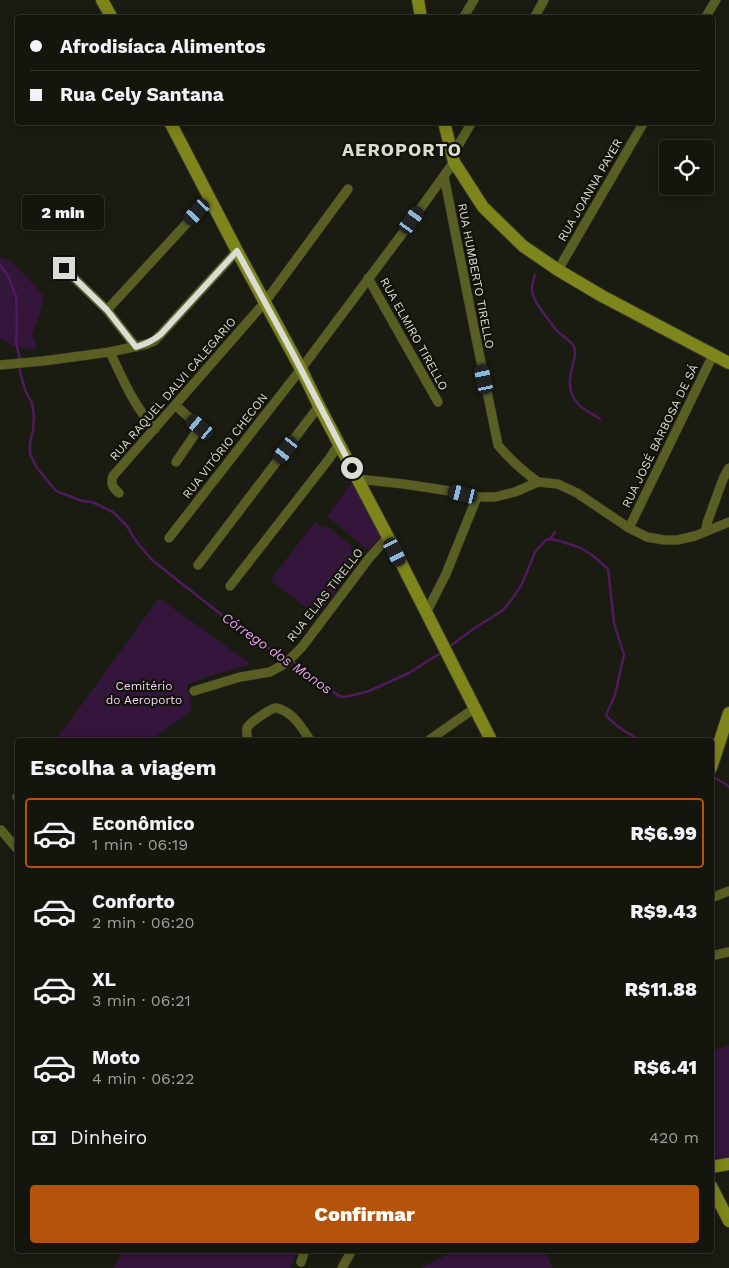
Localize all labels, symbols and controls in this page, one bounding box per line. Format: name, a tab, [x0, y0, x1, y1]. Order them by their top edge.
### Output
text: Afrodisíaca Alimentos	[60, 35, 266, 58]
text: Rua Cely Santana	[60, 83, 224, 106]
street label: RUA JOANNA PAYER	[555, 136, 625, 244]
district label: AEROPORTO	[342, 139, 462, 160]
map controls	[659, 140, 714, 195]
button: locate	[659, 140, 714, 195]
callout: 2 min	[23, 196, 105, 230]
car	[181, 196, 212, 228]
street label: RUA HUMBERTO TIRELLO	[455, 202, 497, 350]
text: 2 min	[41, 203, 85, 222]
car	[397, 203, 426, 237]
route end	[53, 257, 75, 279]
street label: RUA ELMIRO TIRELLO	[377, 275, 451, 393]
street label: RUA RAQUEL DALVI CALEGARIO	[107, 315, 239, 463]
street label: RUA JOSÉ BARBOSA DE SÁ	[619, 362, 701, 510]
car	[473, 363, 494, 395]
street label: RUA VITÓRIO CHECON	[180, 391, 270, 501]
car	[183, 412, 216, 442]
car	[270, 434, 301, 466]
route start	[341, 457, 363, 479]
car	[446, 483, 479, 505]
car	[381, 535, 408, 569]
street label: RUA ELIAS TIRELLO	[284, 545, 366, 645]
water label: Córrego dos Monos	[219, 609, 335, 697]
park label: Cemitério do Aeroporto	[106, 679, 182, 707]
text: Escolha a viagem	[30, 755, 217, 780]
icon: car	[32, 811, 77, 856]
text: Econômico	[92, 812, 195, 835]
text: R$6.99	[631, 822, 697, 845]
text: 1 min · 06:19	[92, 835, 188, 854]
icon: car	[32, 889, 77, 934]
text: Conforto	[92, 890, 175, 913]
text: R$9.43	[630, 900, 697, 923]
text: 2 min · 06:20	[92, 913, 194, 932]
icon: car	[32, 967, 77, 1012]
text: XL	[92, 968, 116, 991]
text: R$11.88	[625, 978, 697, 1001]
text: 3 min · 06:21	[92, 991, 191, 1010]
icon: car	[32, 1045, 77, 1090]
text: Moto	[92, 1046, 140, 1069]
text: R$6.41	[634, 1056, 697, 1079]
text: 4 min · 06:22	[92, 1069, 194, 1088]
icon: cash	[30, 1124, 58, 1152]
text: Dinheiro	[70, 1126, 147, 1149]
text: 420 m	[649, 1128, 699, 1147]
button: Confirmar	[30, 1185, 699, 1243]

